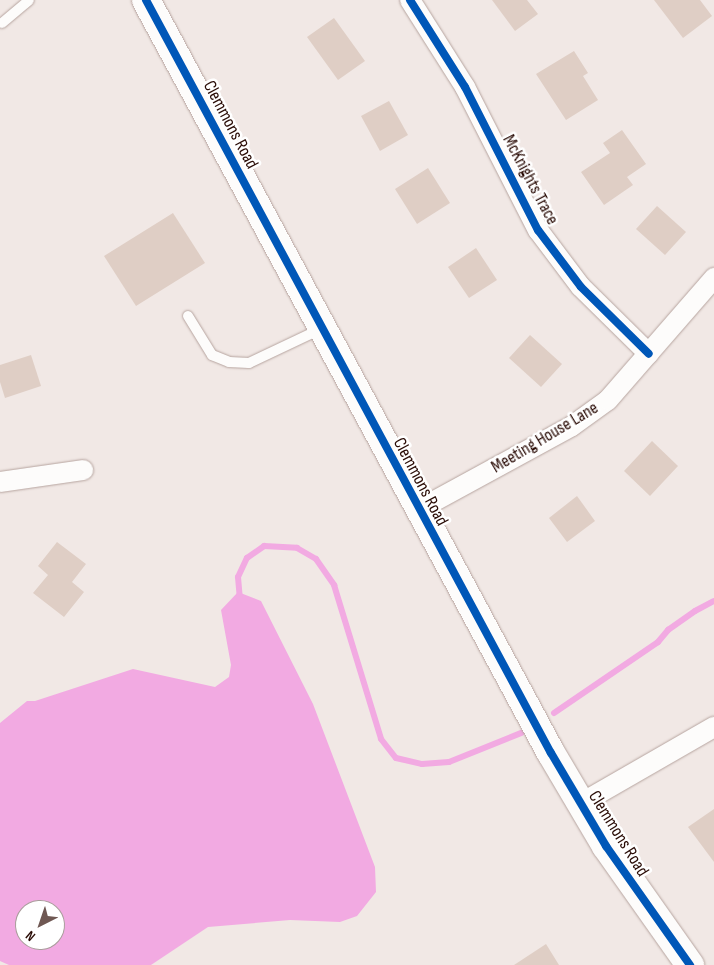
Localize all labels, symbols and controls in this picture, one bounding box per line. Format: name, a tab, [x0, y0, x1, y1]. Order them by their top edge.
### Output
street label: Clemmons Road	[198, 77, 262, 173]
street label: McKnights Trace	[497, 131, 563, 229]
street label: Meeting House Lane	[488, 398, 602, 478]
street label: Clemmons Road	[388, 434, 452, 530]
street label: Clemmons Road	[583, 787, 653, 881]
north arrow	[15, 900, 65, 950]
text: N	[22, 927, 39, 945]

